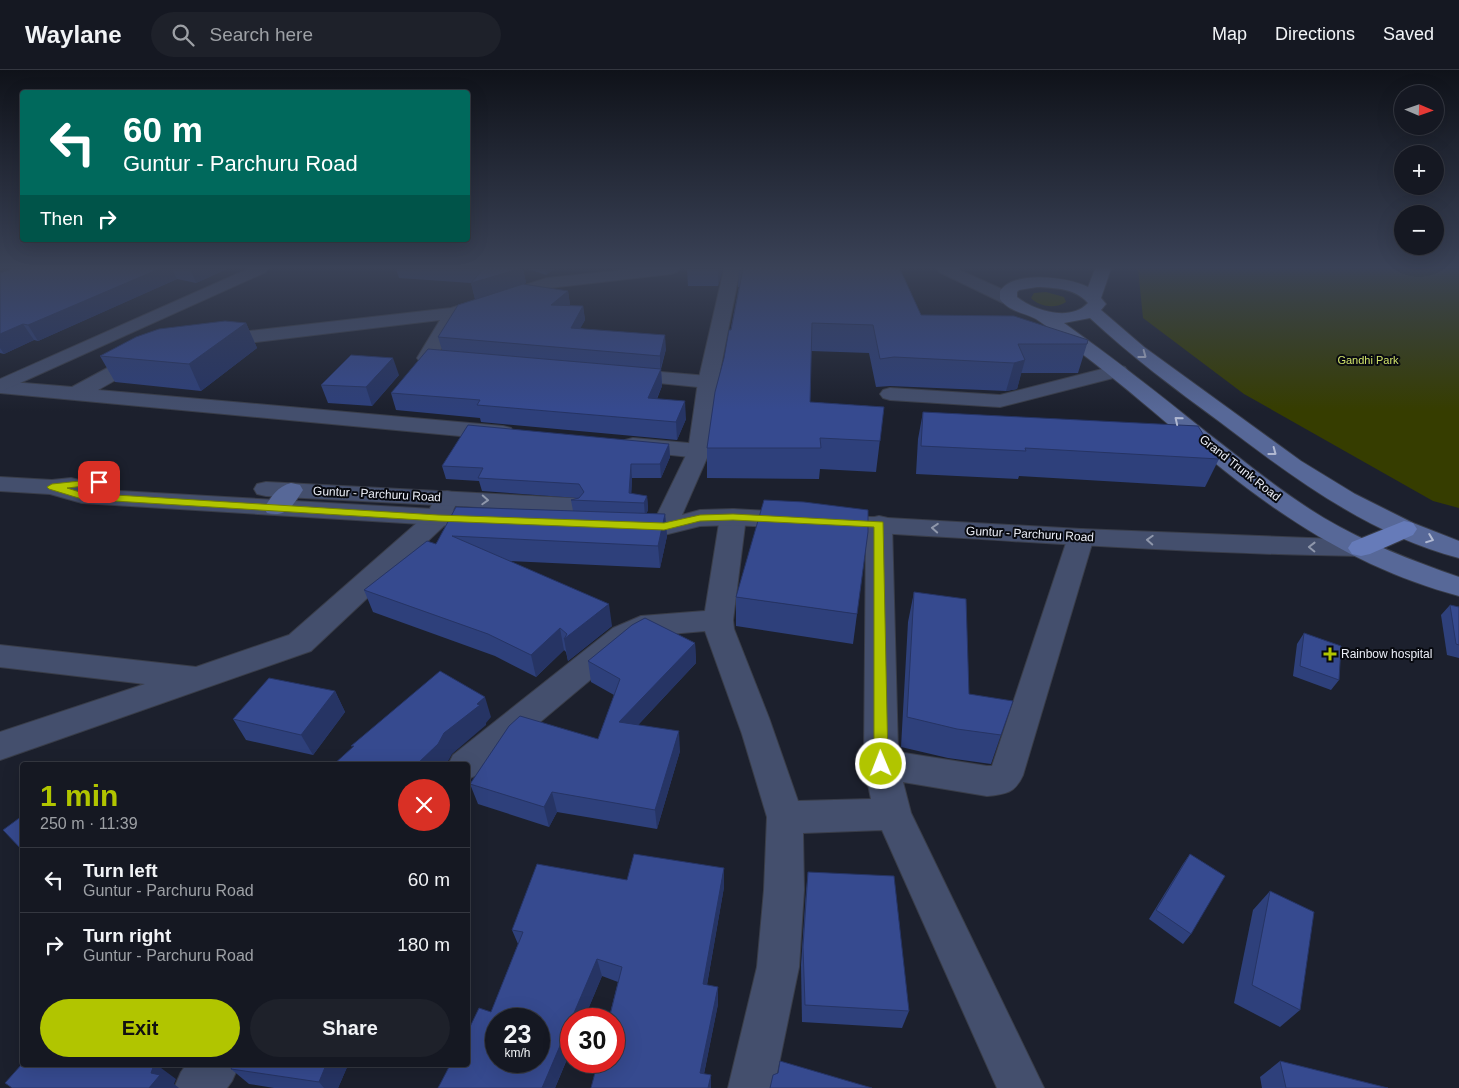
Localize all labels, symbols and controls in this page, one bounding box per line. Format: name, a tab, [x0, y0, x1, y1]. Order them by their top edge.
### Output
search box	[151, 12, 501, 57]
text: Waylane	[25, 21, 121, 48]
icon: search	[169, 21, 197, 49]
text: Search here	[209, 24, 313, 45]
text: Map	[1212, 24, 1247, 44]
text: Directions	[1275, 24, 1355, 44]
text: Saved	[1383, 24, 1434, 44]
north arrow	[1394, 85, 1444, 135]
map controls	[1394, 85, 1444, 255]
icon: left	[40, 110, 105, 175]
text: 60 m	[123, 110, 203, 149]
button: +	[1394, 145, 1444, 195]
text: Guntur - Parchuru Road	[123, 151, 358, 176]
icon: right	[93, 205, 121, 233]
button: −	[1394, 205, 1444, 255]
text: Then	[40, 208, 83, 229]
one-way arrow	[1137, 349, 1147, 358]
park label: Gandhi Park	[1337, 354, 1399, 366]
one-way arrow	[1175, 417, 1184, 425]
street label: Grand Trunk Road	[1197, 432, 1283, 504]
one-way arrow	[1267, 446, 1277, 455]
pin	[78, 461, 120, 503]
icon: arrive	[85, 468, 113, 496]
street label: Guntur - Parchuru Road	[313, 484, 441, 504]
one-way arrow	[481, 494, 489, 505]
one-way arrow	[931, 523, 939, 534]
street label: Guntur - Parchuru Road	[966, 524, 1094, 544]
one-way arrow	[1425, 533, 1434, 543]
one-way arrow	[1145, 535, 1153, 545]
one-way arrow	[1308, 542, 1316, 552]
marker: Rainbow hospital	[1323, 647, 1337, 661]
place label: Rainbow hospital	[1341, 647, 1432, 661]
position arrow	[854, 737, 906, 789]
text: 1 min	[40, 779, 118, 812]
button: close	[398, 779, 450, 831]
text: 250 m · 11:39	[40, 815, 138, 832]
text: Turn left	[83, 860, 158, 881]
icon: left	[40, 866, 68, 894]
text: 60 m	[408, 869, 450, 890]
text: Guntur - Parchuru Road	[83, 882, 254, 899]
text: Turn right	[83, 925, 171, 946]
icon: right	[40, 931, 68, 959]
text: 180 m	[397, 934, 450, 955]
text: Guntur - Parchuru Road	[83, 947, 254, 964]
button: Exit	[40, 999, 240, 1057]
button: Share	[250, 999, 450, 1057]
speed limit sign: 30	[560, 1008, 625, 1073]
text: 23	[504, 1020, 531, 1048]
text: km/h	[504, 1046, 531, 1060]

